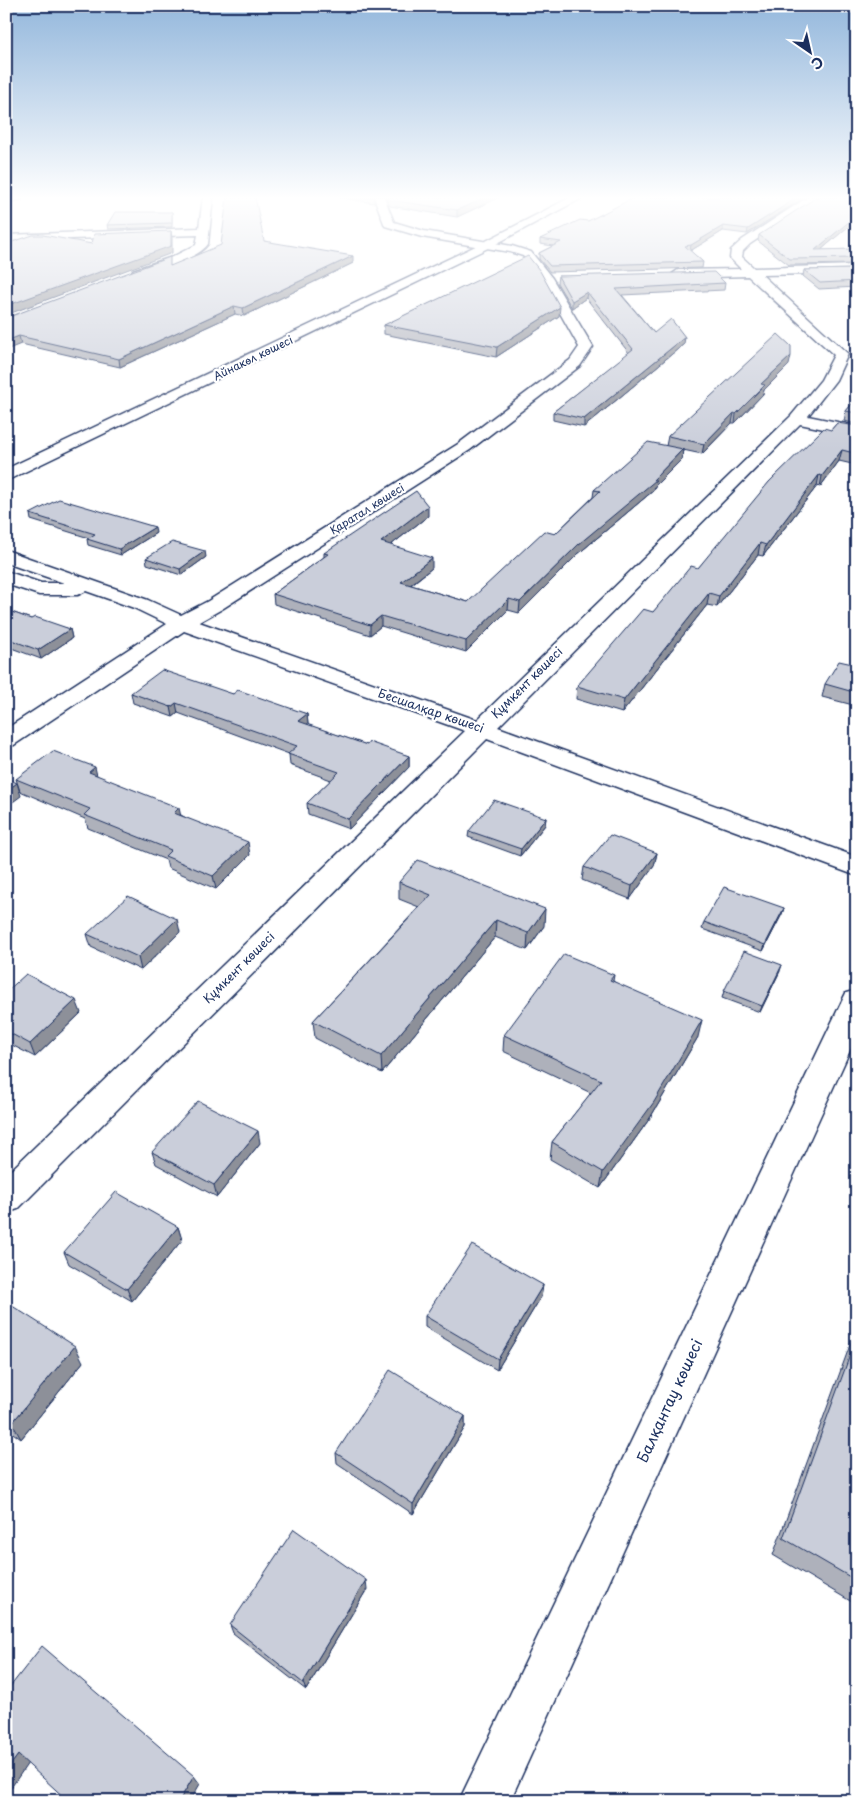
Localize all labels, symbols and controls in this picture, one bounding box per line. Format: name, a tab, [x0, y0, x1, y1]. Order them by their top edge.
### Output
north arrow	[786, 28, 836, 78]
text: С	[807, 52, 828, 75]
street label: Айнакөл көшесі	[210, 331, 296, 384]
street label: Қаратал көшесі	[326, 479, 407, 538]
street label: Құмкент көшесі	[486, 642, 566, 722]
street label: Бесшалқар көшесі	[376, 683, 487, 737]
street label: Құмкент көшесі	[198, 927, 278, 1007]
street label: Балқантау көшесі	[630, 1335, 707, 1466]

